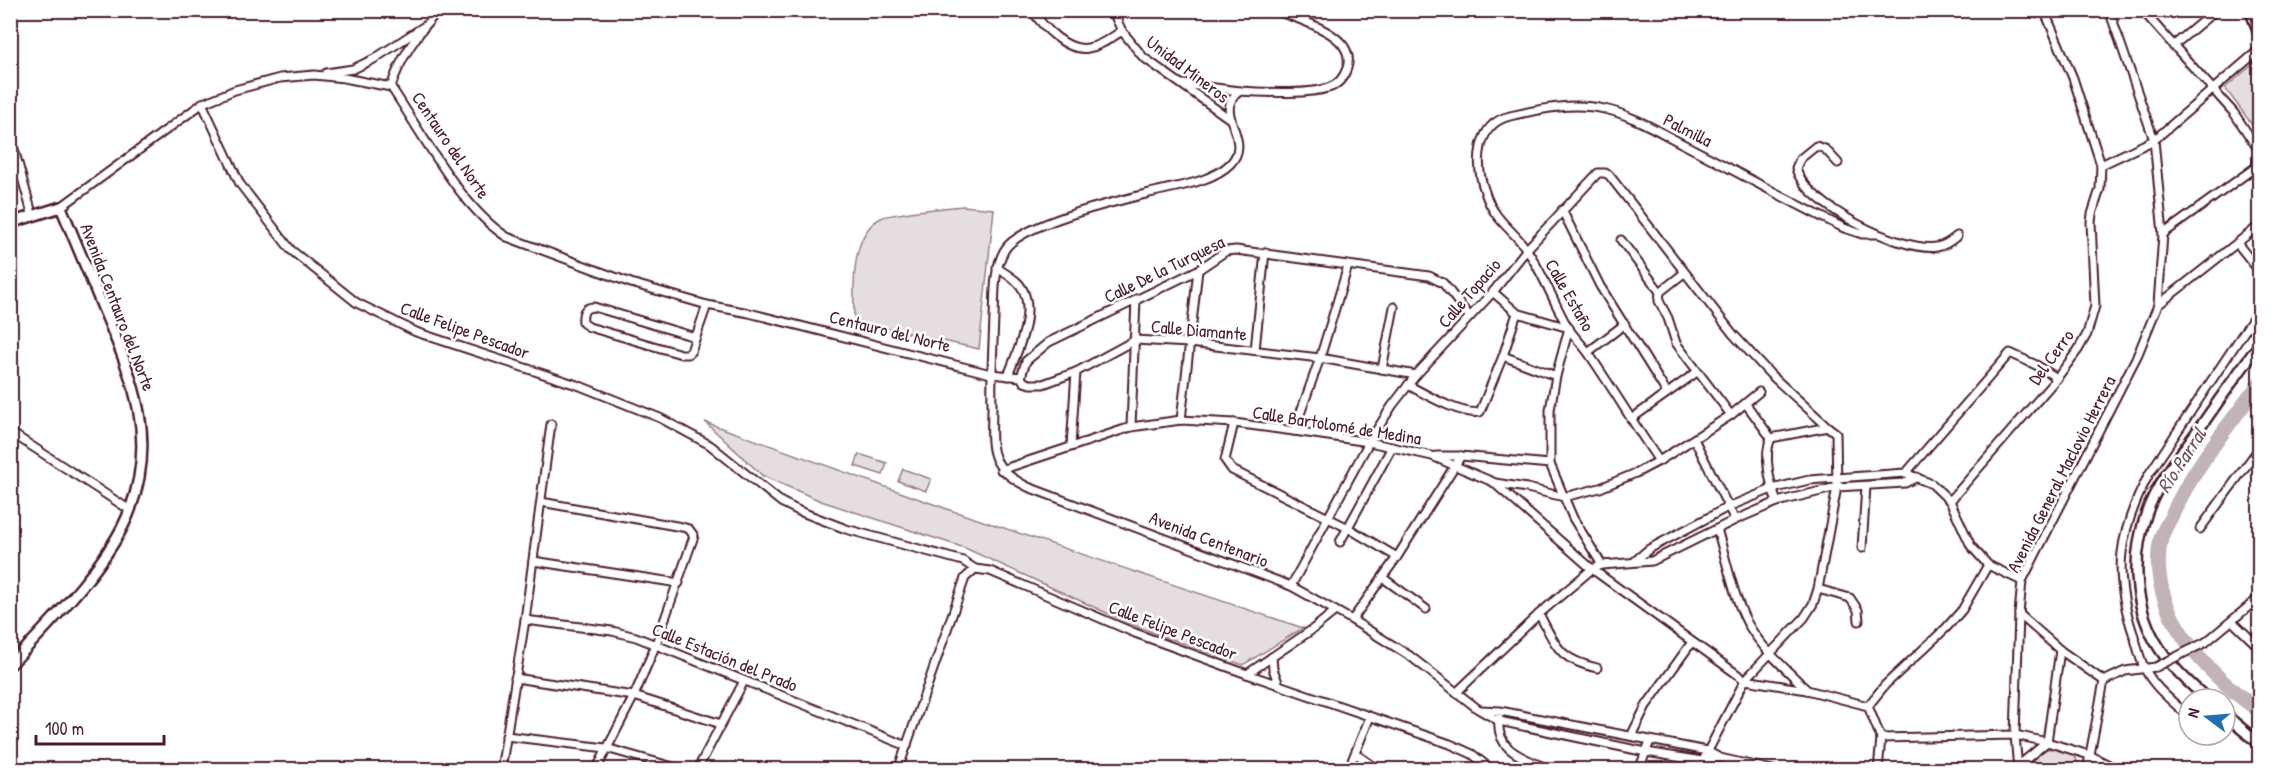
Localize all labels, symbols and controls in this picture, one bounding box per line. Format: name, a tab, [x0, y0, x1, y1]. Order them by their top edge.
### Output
street label: Unidad Mineros	[1141, 29, 1235, 109]
street label: Centauro del Norte	[406, 87, 496, 203]
street label: Palmilla	[1659, 107, 1717, 153]
street label: Avenida Centauro del Norte	[74, 220, 162, 394]
street label: Calle De la Turquesa	[1100, 229, 1228, 309]
street label: Calle Topacio	[1432, 253, 1506, 333]
street label: Calle Estaño	[1539, 254, 1601, 336]
street label: Calle Felipe Pescador	[397, 295, 533, 365]
street label: Centauro del Norte	[827, 304, 953, 358]
street label: Calle Diamante	[1150, 313, 1248, 347]
street label: Del Cerro	[2022, 324, 2080, 390]
street label: Avenida General Maclovio Herrera	[2000, 371, 2122, 577]
street label: Calle Bartolomé de Medina	[1251, 399, 1423, 451]
water label: Río Parral	[2150, 421, 2213, 498]
street label: Avenida Centenario	[1146, 505, 1272, 573]
street label: Calle Felipe Pescador	[1105, 594, 1241, 666]
street label: Calle Estación del Prado	[649, 616, 801, 698]
north arrow	[2177, 687, 2237, 747]
text: N	[2181, 705, 2204, 720]
scale bar	[36, 708, 164, 746]
text: 100 m	[45, 716, 84, 741]

